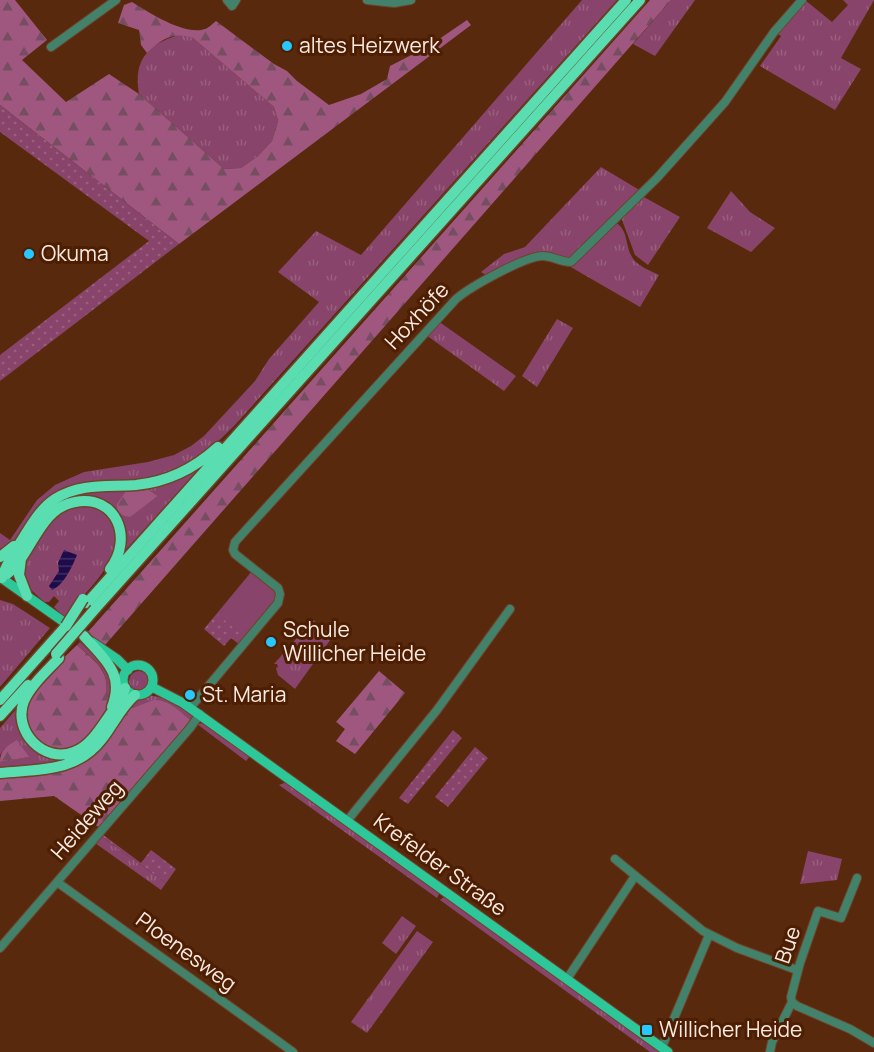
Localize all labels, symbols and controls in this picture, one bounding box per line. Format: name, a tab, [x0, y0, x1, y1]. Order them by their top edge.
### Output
place label: altes Heizwerk	[299, 31, 440, 59]
marker: altes Heizwerk	[280, 39, 294, 53]
place label: Okuma	[41, 239, 109, 267]
marker: Okuma	[22, 247, 36, 261]
street label: Hoxhöfe	[378, 276, 454, 355]
place label: Schule Willicher Heide	[283, 615, 426, 667]
marker: Schule Willicher Heide	[264, 635, 278, 649]
place label: St. Maria	[202, 680, 286, 708]
marker: St. Maria	[183, 688, 197, 702]
street label: Heideweg	[44, 774, 128, 865]
street label: Krefelder Straße	[369, 806, 513, 922]
street label: Ploenesweg	[131, 905, 242, 997]
street label: Bue	[768, 922, 806, 967]
place label: Willicher Heide	[659, 1015, 802, 1043]
marker: Willicher Heide	[640, 1023, 654, 1037]

